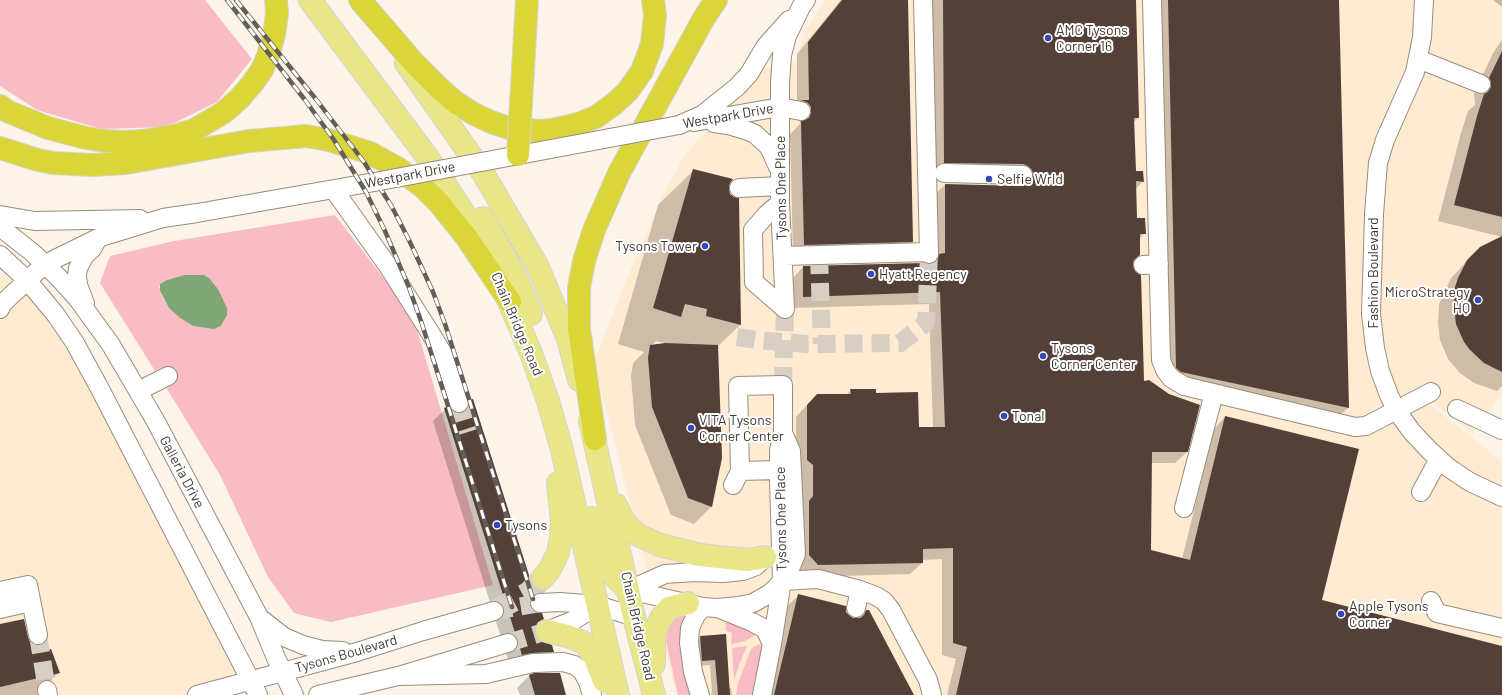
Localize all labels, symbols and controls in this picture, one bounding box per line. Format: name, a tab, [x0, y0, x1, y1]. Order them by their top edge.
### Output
place label: AMC Tysons Corner 16	[1056, 22, 1128, 54]
marker: AMC Tysons Corner 16	[1043, 33, 1053, 43]
street label: Westpark Drive	[681, 100, 775, 132]
street label: Tysons One Place	[772, 136, 790, 240]
street label: Westpark Drive	[363, 158, 457, 192]
place label: Selfie Wrld	[997, 171, 1063, 187]
marker: Selfie Wrld	[984, 174, 994, 184]
street label: Fashion Boulevard	[1365, 217, 1381, 329]
place label: Tysons Tower	[615, 238, 697, 254]
marker: Tysons Tower	[700, 241, 710, 251]
place label: Hyatt Regency	[879, 266, 967, 282]
marker: Hyatt Regency	[866, 269, 876, 279]
street label: Chain Bridge Road	[488, 270, 546, 378]
place label: MicroStrategy HQ	[1385, 284, 1470, 316]
marker: MicroStrategy HQ	[1473, 295, 1483, 305]
place label: Tysons Corner Center	[1051, 340, 1136, 372]
marker: Tysons Corner Center	[1038, 351, 1048, 361]
place label: Tonal	[1012, 408, 1045, 424]
marker: Tonal	[999, 411, 1009, 421]
place label: VITA Tysons Corner Center	[699, 412, 784, 444]
marker: VITA Tysons Corner Center	[686, 423, 696, 433]
street label: Galleria Drive	[156, 433, 208, 511]
street label: Tysons One Place	[772, 467, 790, 571]
place label: Tysons	[505, 517, 547, 533]
marker: Tysons	[492, 520, 502, 530]
street label: Chain Bridge Road	[617, 570, 659, 682]
place label: Apple Tysons Corner	[1349, 598, 1429, 630]
marker: Apple Tysons Corner	[1336, 609, 1346, 619]
street label: Tysons Boulevard	[293, 631, 399, 677]

